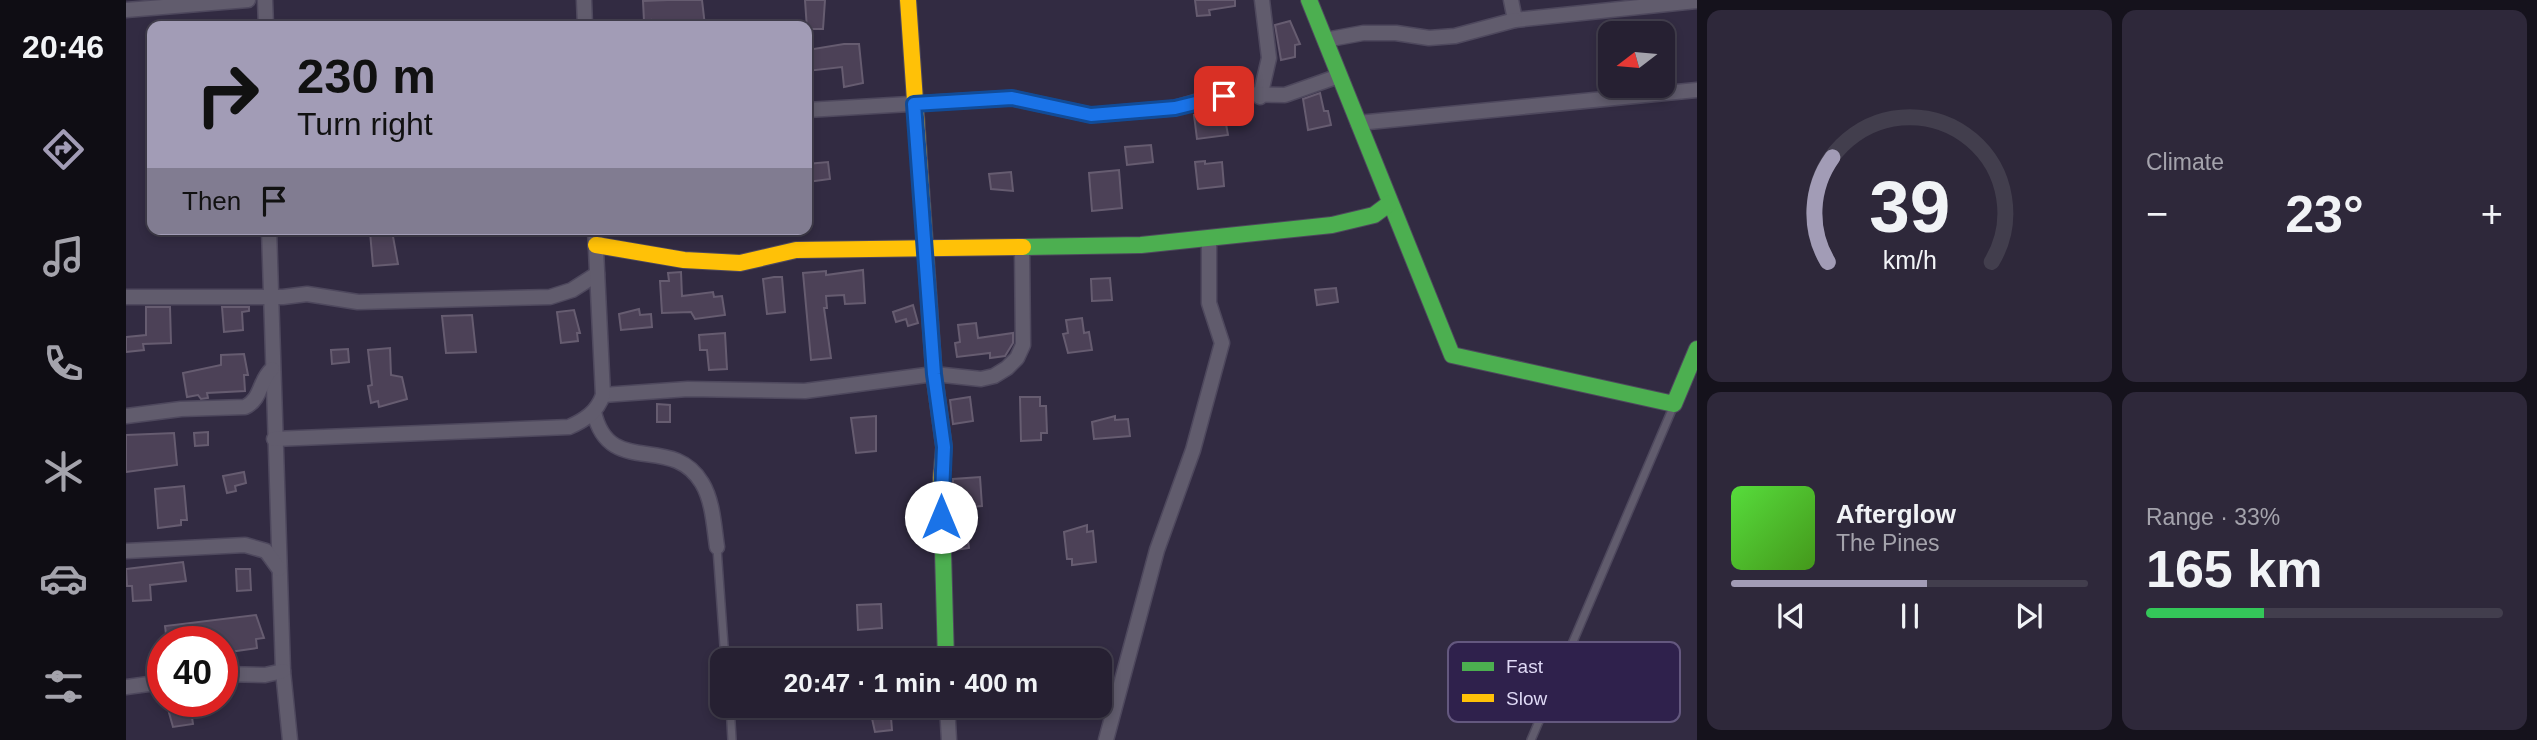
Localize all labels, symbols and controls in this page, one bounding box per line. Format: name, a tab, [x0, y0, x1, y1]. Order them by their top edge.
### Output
north arrow	[1598, 21, 1675, 98]
map controls	[1598, 21, 1675, 98]
text: 20:46	[22, 29, 104, 65]
icon: right	[182, 49, 273, 140]
text: 230 m	[297, 49, 436, 103]
pin	[1194, 66, 1254, 126]
icon: arrive	[1205, 77, 1243, 115]
text: Turn right	[297, 106, 433, 142]
icon: directions	[39, 125, 88, 174]
text: Climate	[2146, 149, 2224, 175]
text: 39	[1869, 166, 1950, 247]
icon: arrive	[255, 182, 293, 220]
text: 23°	[2285, 185, 2364, 243]
text: Then	[182, 186, 241, 216]
text: −	[2146, 193, 2168, 235]
text: +	[2481, 193, 2503, 235]
icon: music	[39, 232, 88, 281]
text: km/h	[1882, 246, 1937, 274]
icon: phone	[39, 339, 88, 388]
icon: climate	[39, 447, 88, 496]
position arrow	[904, 480, 978, 554]
text: Afterglow	[1836, 499, 1956, 529]
text: Range · 33%	[2146, 504, 2280, 530]
text: The Pines	[1836, 530, 1940, 556]
text: 165 km	[2146, 540, 2322, 598]
icon: car	[39, 554, 88, 603]
icon: previous	[1772, 597, 1810, 635]
icon: pause	[1891, 597, 1929, 635]
icon: next	[2010, 597, 2048, 635]
speed limit sign: 40	[147, 626, 238, 717]
legend	[1448, 642, 1680, 722]
text: Fast	[1506, 656, 1544, 677]
icon: filters	[39, 662, 88, 711]
text: 20:47 · 1 min · 400 m	[784, 668, 1038, 698]
text: Slow	[1506, 688, 1547, 709]

